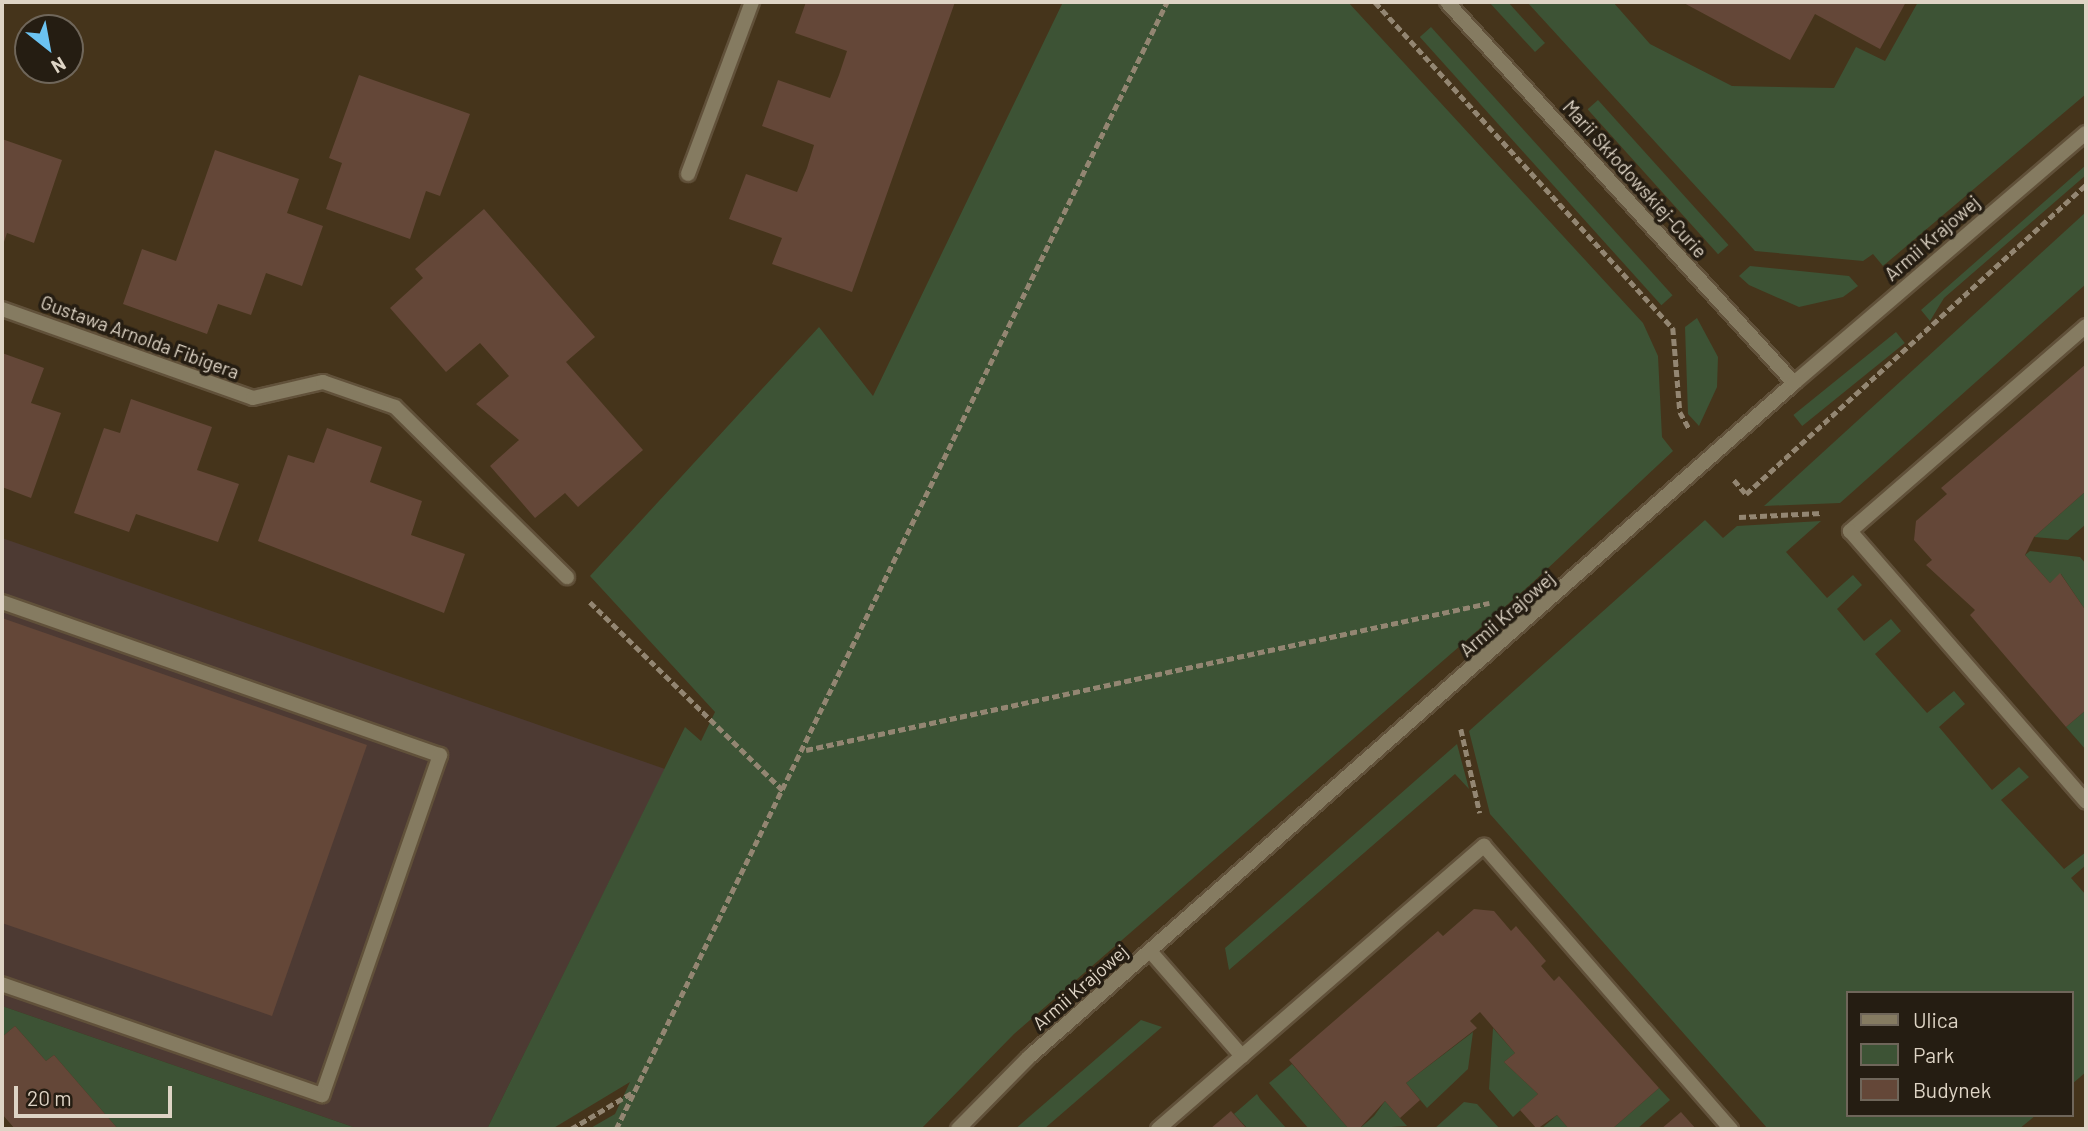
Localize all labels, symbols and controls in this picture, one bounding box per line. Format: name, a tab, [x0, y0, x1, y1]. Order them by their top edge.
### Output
north arrow	[14, 14, 84, 84]
text: N	[48, 53, 70, 79]
street label: Marii Skłodowskiej-Curie	[1558, 96, 1712, 262]
street label: Armii Krajowej	[1880, 190, 1984, 286]
street label: Gustawa Arnolda Fibigera	[38, 290, 242, 384]
street label: Armii Krajowej	[1455, 566, 1559, 662]
street label: Armii Krajowej	[1028, 939, 1132, 1035]
legend	[1846, 991, 2074, 1117]
text: Ulica	[1913, 1007, 1958, 1032]
text: Park	[1913, 1042, 1954, 1067]
scale bar	[18, 1072, 175, 1116]
text: Budynek	[1913, 1077, 1991, 1102]
text: 20 m	[27, 1085, 72, 1110]

